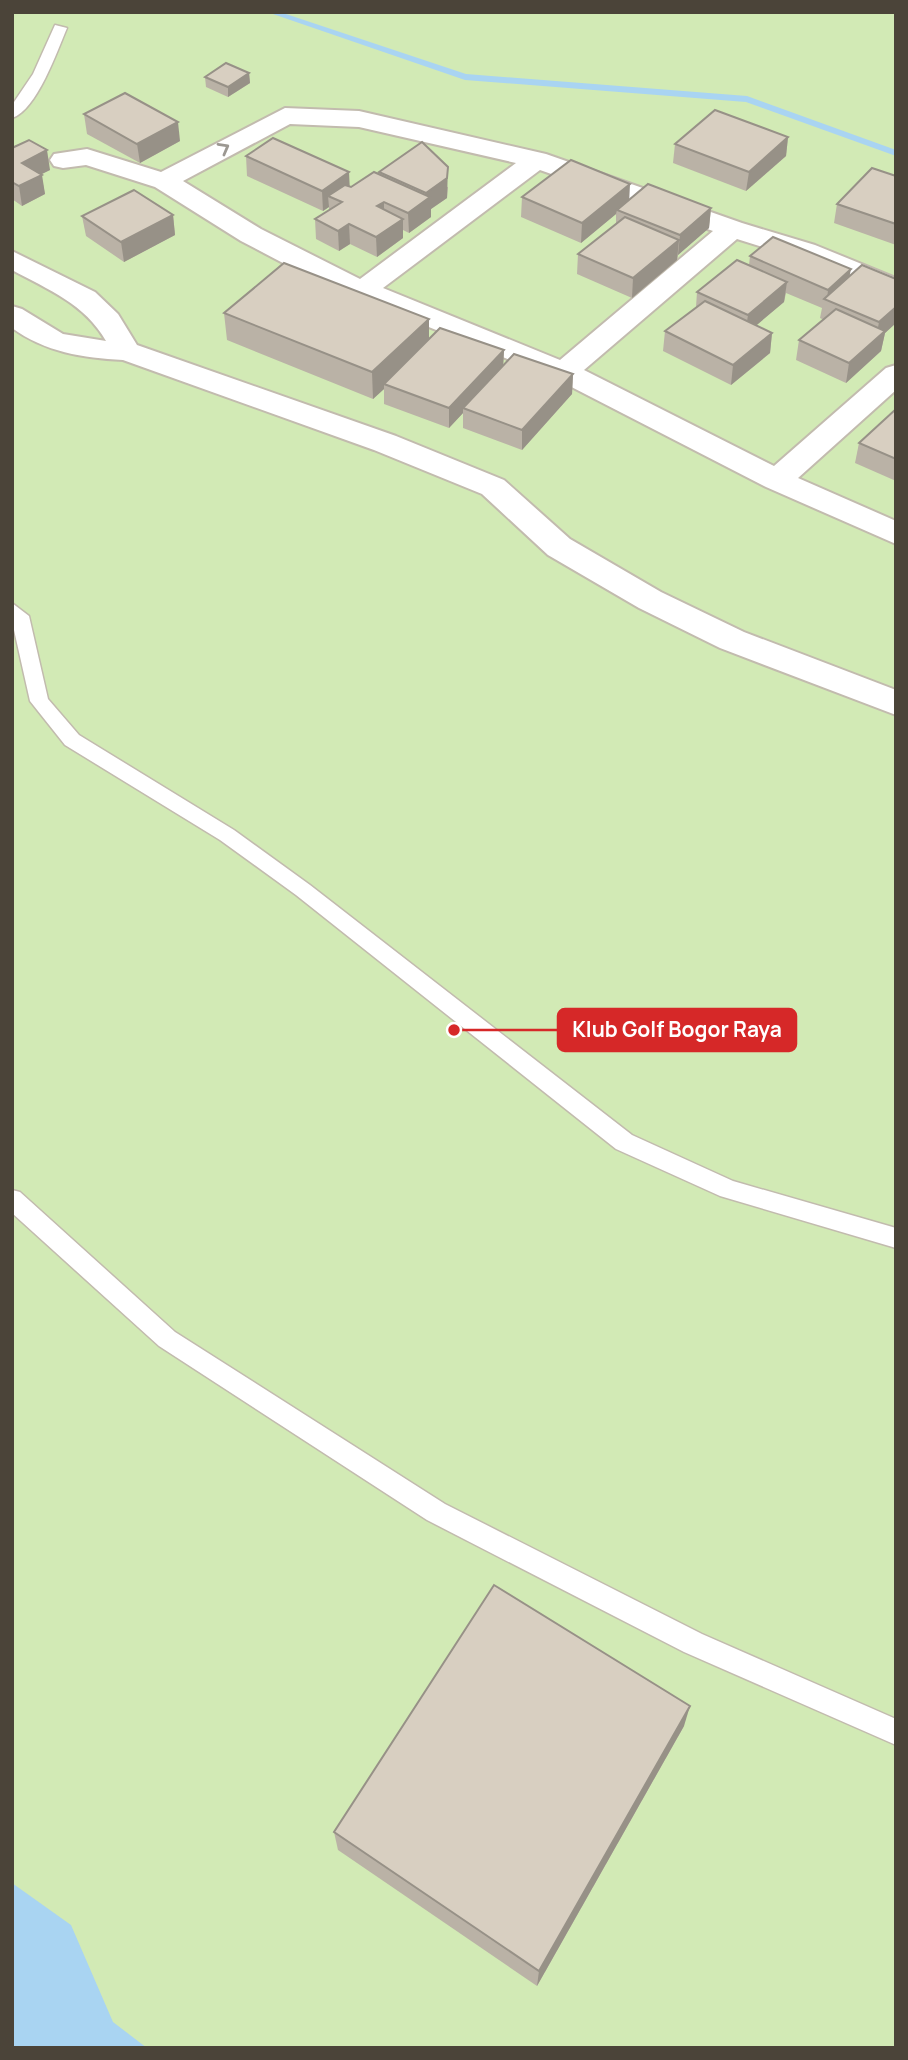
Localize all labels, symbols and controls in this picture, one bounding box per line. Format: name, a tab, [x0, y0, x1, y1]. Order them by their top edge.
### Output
one-way arrow	[216, 143, 229, 156]
callout: Klub Golf Bogor Raya	[558, 1009, 796, 1051]
text: Klub Golf Bogor Raya	[572, 1015, 782, 1043]

